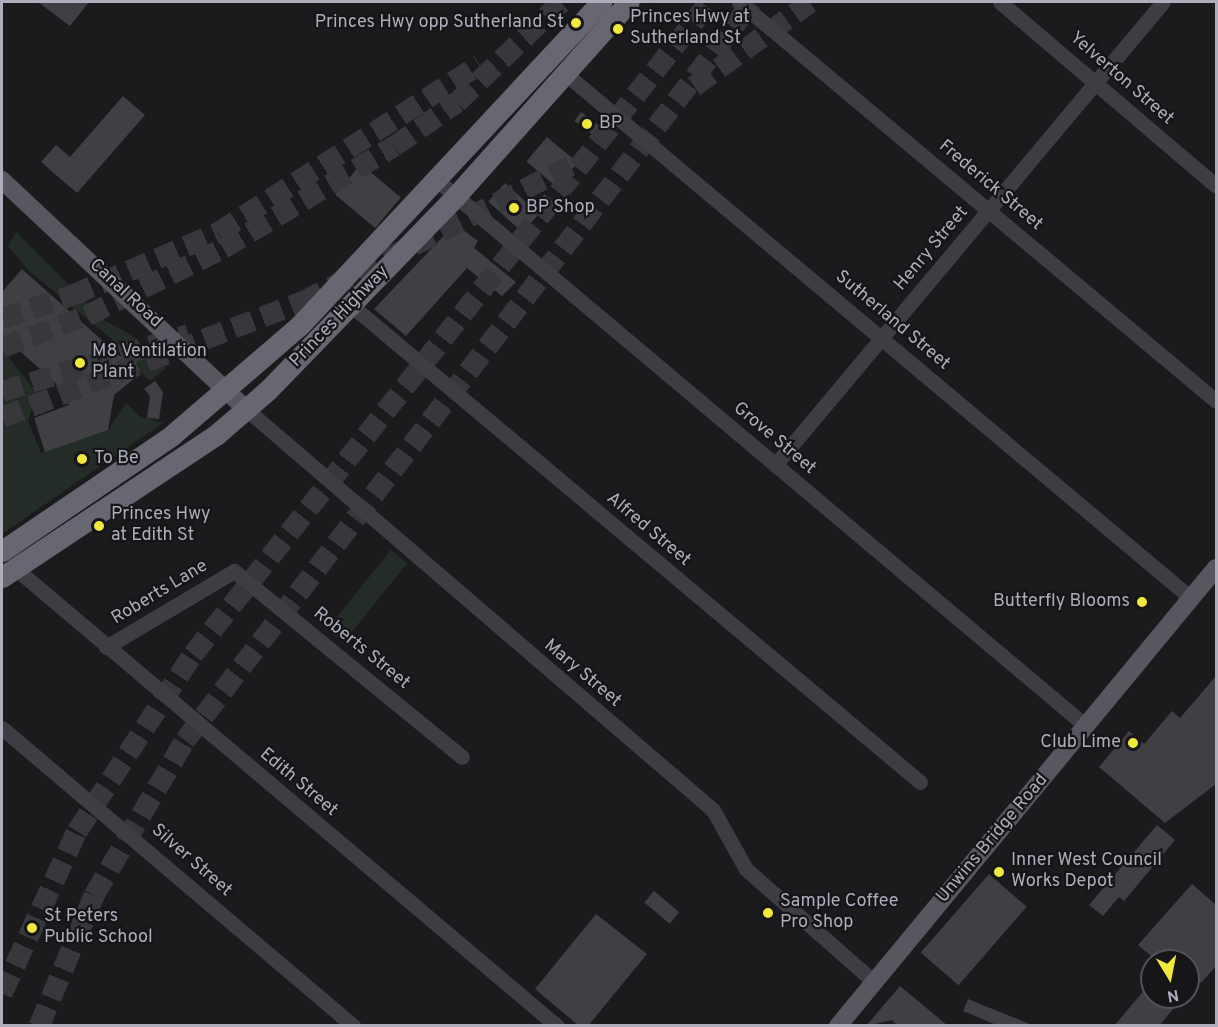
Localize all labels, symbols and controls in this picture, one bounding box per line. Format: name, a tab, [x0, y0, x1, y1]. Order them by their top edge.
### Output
place label: Princes Hwy at Sutherland St	[630, 8, 750, 50]
place label: Princes Hwy opp Sutherland St	[315, 12, 564, 34]
marker: Princes Hwy opp Sutherland St	[569, 16, 583, 30]
marker: Princes Hwy at Sutherland St	[611, 22, 625, 36]
street label: Yelverton Street	[1064, 28, 1178, 130]
place label: BP	[599, 113, 622, 135]
marker: BP	[580, 117, 594, 131]
street label: Frederick Street	[934, 136, 1046, 236]
place label: BP Shop	[526, 197, 595, 219]
marker: BP Shop	[507, 201, 521, 215]
street label: Henry Street	[891, 202, 973, 296]
street label: Canal Road	[84, 255, 166, 333]
street label: Princes Highway	[286, 261, 394, 373]
street label: Sutherland Street	[830, 267, 954, 375]
place label: M8 Ventilation Plant	[92, 342, 207, 385]
marker: M8 Ventilation Plant	[73, 356, 87, 370]
street label: Grove Street	[728, 398, 820, 480]
place label: To Be	[94, 448, 139, 470]
marker: To Be	[75, 452, 89, 466]
street label: Alfred Street	[601, 488, 695, 572]
place label: Princes Hwy at Edith St	[111, 505, 211, 548]
marker: Princes Hwy at Edith St	[92, 519, 106, 533]
street label: Roberts Lane	[108, 556, 212, 630]
place label: Butterfly Blooms	[993, 591, 1130, 613]
marker: Butterfly Blooms	[1135, 595, 1149, 609]
street label: Roberts Street	[308, 603, 414, 695]
street label: Mary Street	[539, 635, 625, 713]
place label: Club Lime	[1040, 732, 1121, 754]
marker: Club Lime	[1126, 736, 1140, 750]
street label: Edith Street	[255, 744, 341, 822]
street label: Unwins Bridge Road	[933, 770, 1053, 908]
street label: Silver Street	[146, 820, 236, 902]
place label: Inner West Council Works Depot	[1011, 851, 1162, 894]
marker: Inner West Council Works Depot	[992, 865, 1006, 879]
place label: Sample Coffee Pro Shop	[780, 892, 898, 934]
marker: Sample Coffee Pro Shop	[761, 906, 775, 920]
place label: St Peters Public School	[44, 907, 153, 950]
marker: St Peters Public School	[25, 921, 39, 935]
north arrow	[1140, 949, 1200, 1009]
text: N	[1165, 984, 1180, 1006]

